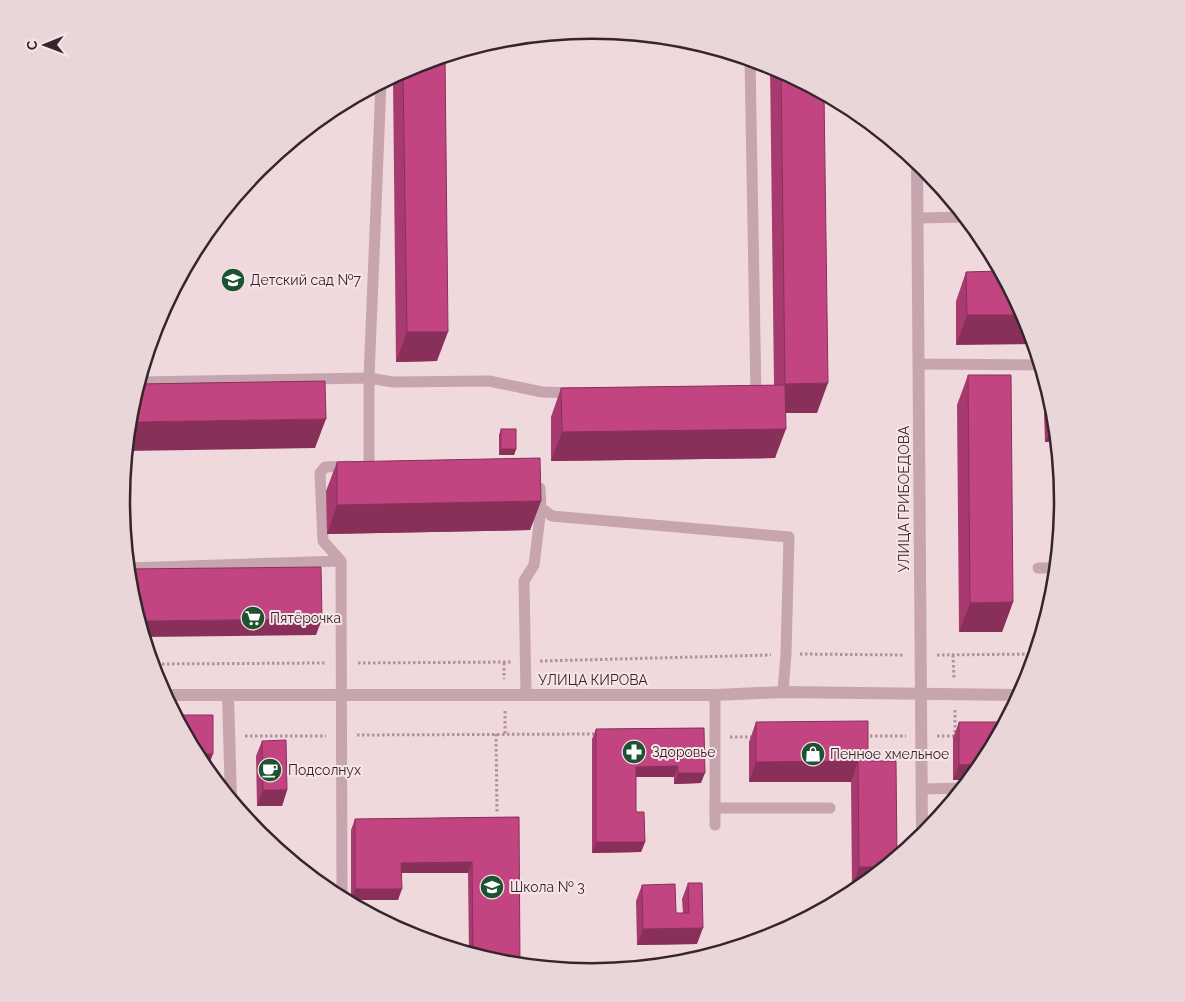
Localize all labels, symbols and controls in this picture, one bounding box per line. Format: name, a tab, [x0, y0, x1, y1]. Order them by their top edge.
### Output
north arrow	[20, 20, 70, 70]
text: С	[24, 40, 40, 50]
school or university icon: Детский сад №7	[220, 267, 246, 293]
place label: Детский сад №7	[250, 272, 362, 288]
street label: УЛИЦА ГРИБОЕДОВА	[896, 425, 912, 572]
supermarket icon: Пятёрочка	[240, 605, 266, 631]
place label: Пятёрочка	[270, 610, 341, 626]
street label: УЛИЦА КИРОВА	[538, 672, 648, 688]
pharmacy icon: Здоровье	[621, 739, 647, 765]
shop icon: Пенное хмельное	[800, 741, 826, 767]
place label: Здоровье	[652, 744, 715, 760]
place label: Пенное хмельное	[830, 746, 949, 762]
cafe icon: Подсолнух	[257, 757, 283, 783]
place label: Подсолнух	[288, 762, 361, 778]
school or university icon: Школа № 3	[479, 874, 505, 900]
place label: Школа № 3	[510, 879, 585, 895]

